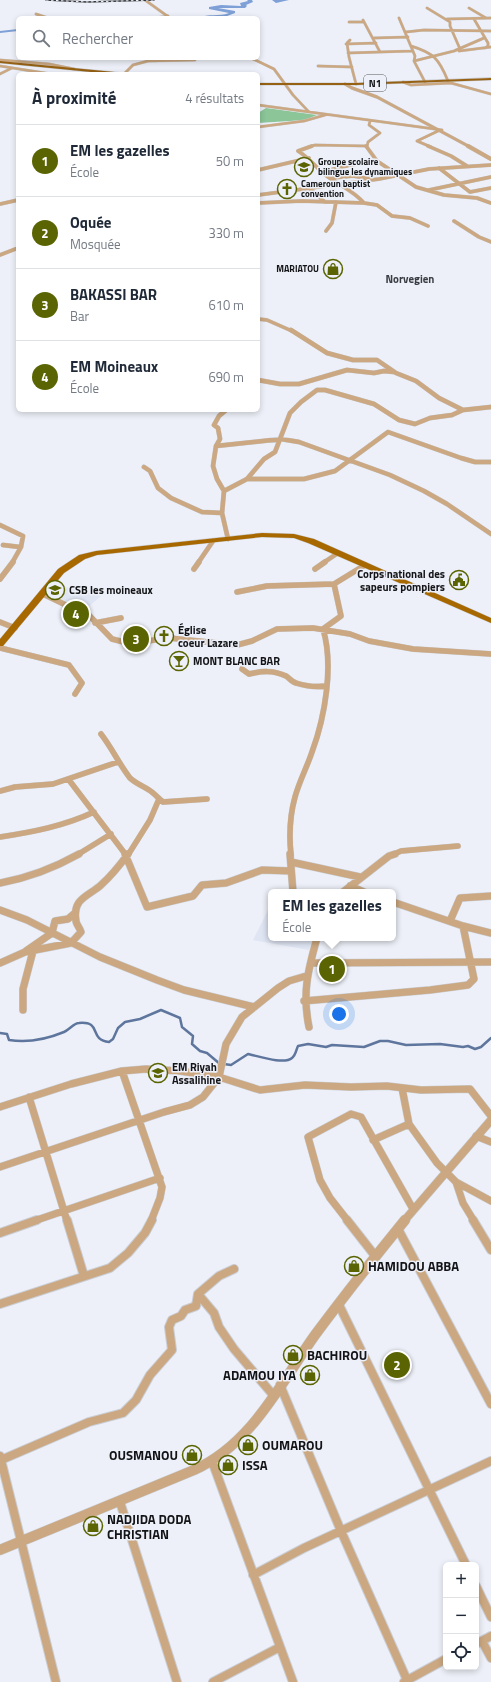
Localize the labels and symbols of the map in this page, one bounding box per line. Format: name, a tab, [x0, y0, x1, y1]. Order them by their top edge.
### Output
road number: N1	[364, 75, 386, 91]
place label: Groupe scolaire bilingue les dynamiques	[318, 155, 412, 178]
school or university icon: Groupe scolaire bilingue les dynamiques	[293, 156, 315, 178]
place label: Cameroun baptist convention	[301, 177, 371, 200]
church icon: Cameroun baptist convention	[276, 178, 298, 200]
shop icon: MARIATOU	[322, 258, 344, 280]
place label: MARIATOU	[276, 262, 319, 275]
district label: Norvegien	[386, 271, 434, 287]
place label: Corps national des sapeurs pompiers	[357, 566, 445, 595]
public building icon: Corps national des sapeurs pompiers	[448, 569, 470, 591]
school or university icon: CSB les moineaux	[44, 579, 66, 601]
place label: CSB les moineaux	[69, 582, 154, 598]
pin: 4	[63, 599, 89, 629]
place label: Église coeur Lazare	[178, 622, 238, 651]
pin: 3	[123, 624, 149, 654]
church icon: Église coeur Lazare	[153, 625, 175, 647]
bar icon: MONT BLANC BAR	[168, 650, 190, 672]
place label: MONT BLANC BAR	[193, 653, 280, 669]
pin: 1	[319, 954, 345, 984]
your location	[329, 1004, 349, 1024]
place label: EM Riyah Assalihine	[172, 1059, 221, 1088]
school or university icon: EM Riyah Assalihine	[147, 1062, 169, 1084]
shop icon: HAMIDOU ABBA	[343, 1255, 365, 1277]
place label: HAMIDOU ABBA	[368, 1256, 459, 1276]
shop icon: BACHIROU	[282, 1344, 304, 1366]
place label: BACHIROU	[307, 1345, 367, 1365]
pin: 2	[384, 1350, 410, 1380]
shop icon: ADAMOU IYA	[299, 1364, 321, 1386]
place label: ADAMOU IYA	[223, 1365, 296, 1385]
shop icon: OUMAROU	[237, 1434, 259, 1456]
place label: OUMAROU	[262, 1435, 323, 1455]
shop icon: OUSMANOU	[181, 1444, 203, 1466]
place label: OUSMANOU	[109, 1445, 178, 1465]
shop icon: ISSA	[217, 1454, 239, 1476]
place label: ISSA	[242, 1455, 268, 1475]
place label: NADJIDA DODA CHRISTIAN	[107, 1509, 191, 1544]
shop icon: NADJIDA DODA CHRISTIAN	[82, 1515, 104, 1537]

